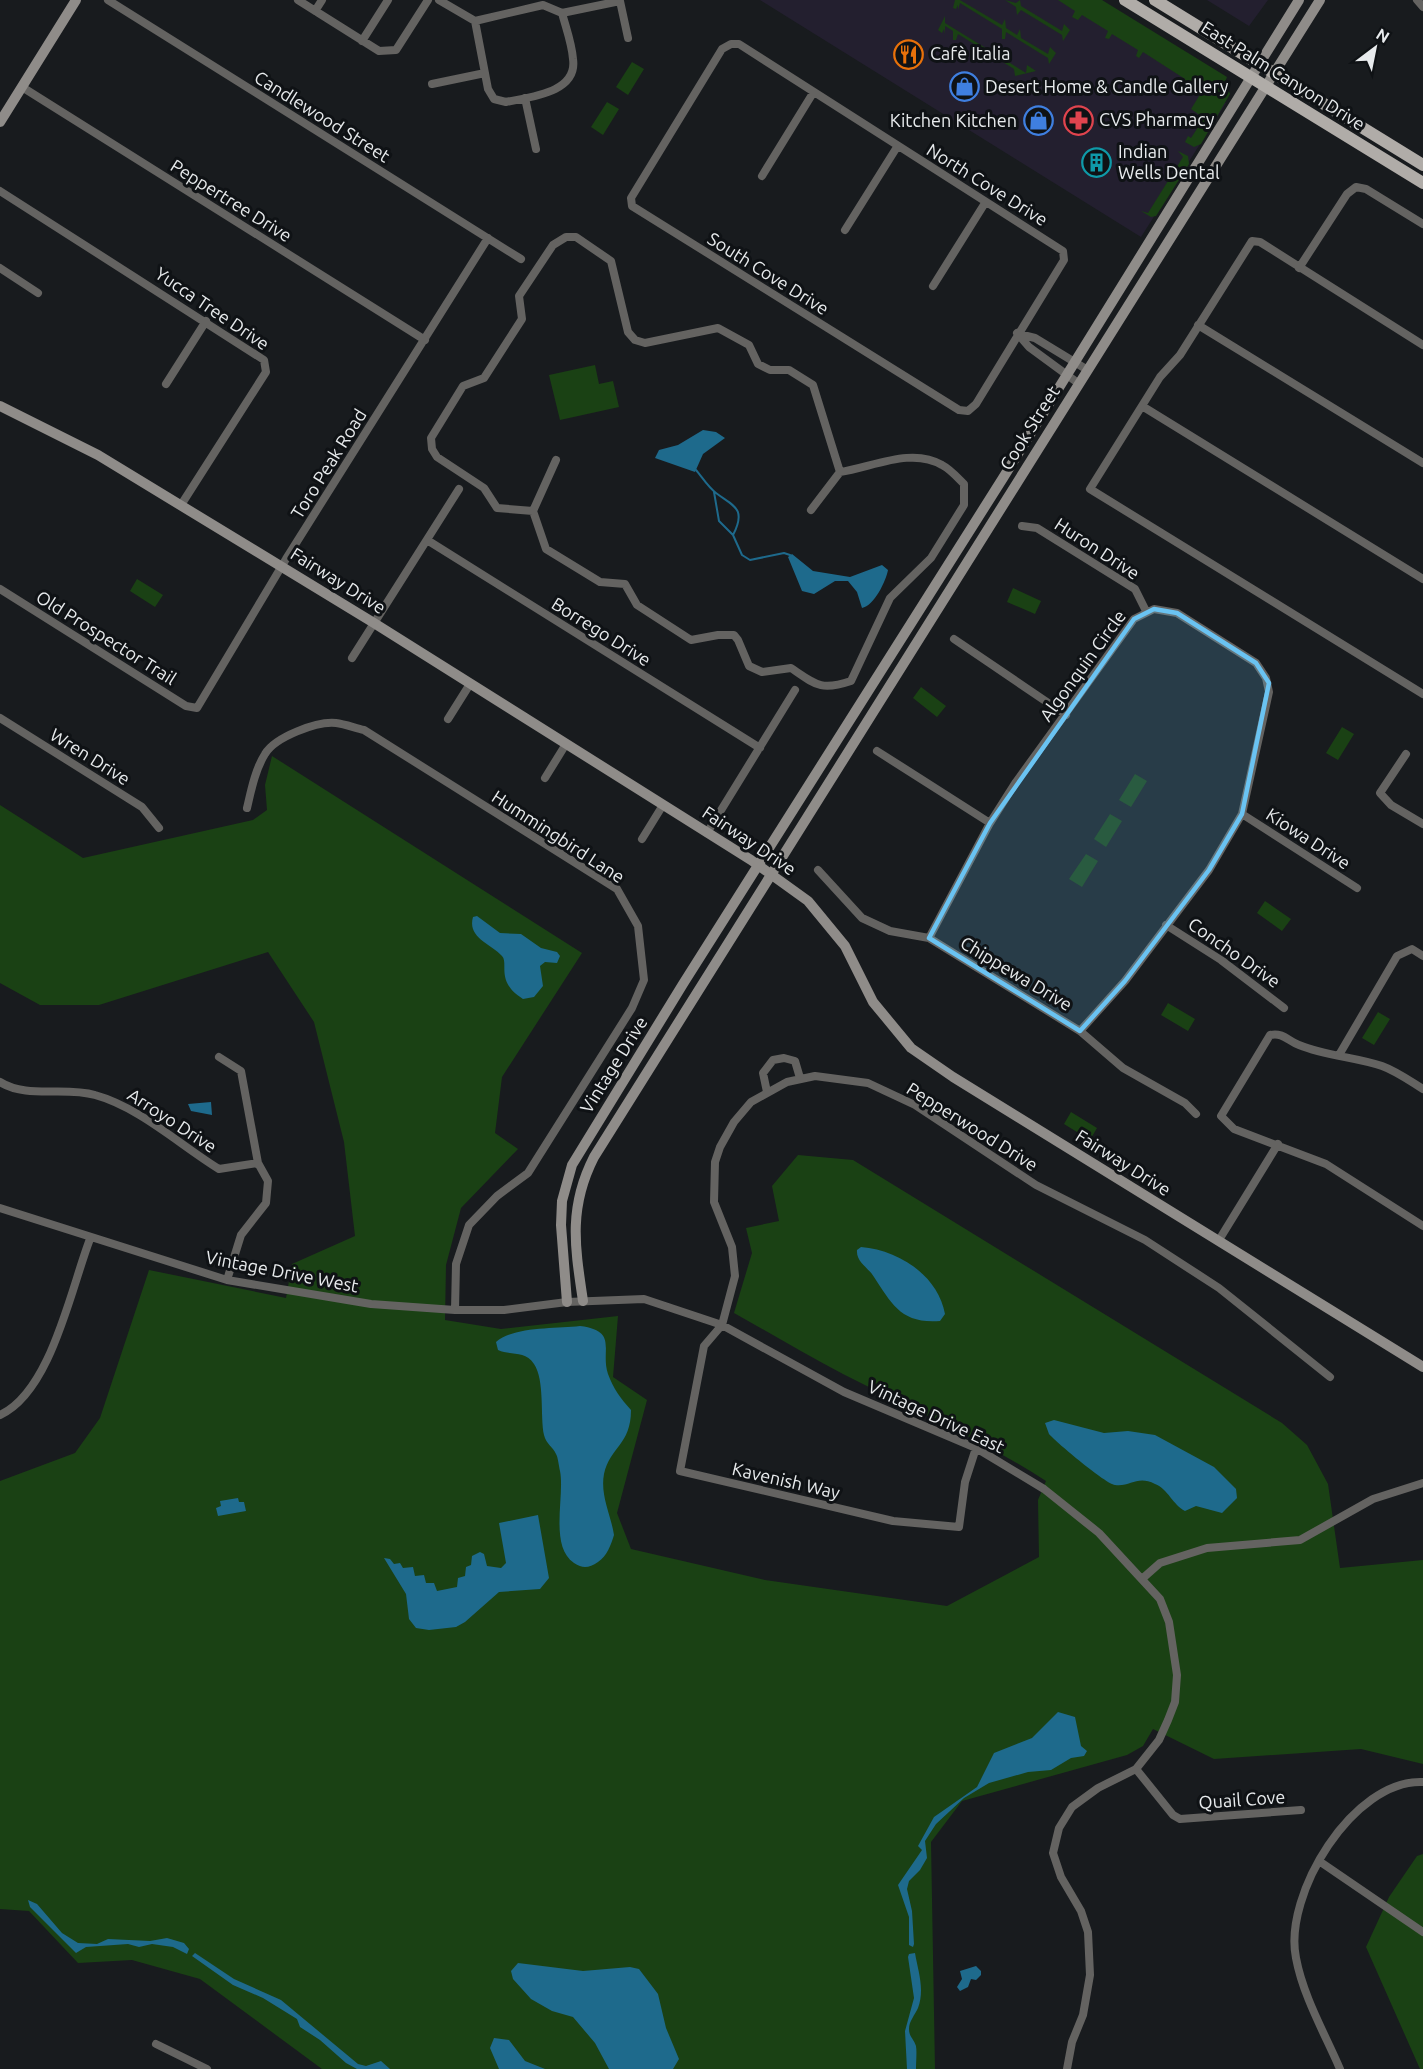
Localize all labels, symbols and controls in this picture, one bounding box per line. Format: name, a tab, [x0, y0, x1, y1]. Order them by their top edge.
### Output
street label: East Palm Canyon Drive	[1198, 17, 1369, 134]
north arrow	[1345, 18, 1405, 78]
text: N	[1373, 24, 1393, 46]
restaurant icon: Cafè Italia	[893, 38, 925, 70]
place label: Cafè Italia	[930, 43, 1010, 63]
street label: Candlewood Street	[251, 66, 394, 166]
shop icon: Desert Home & Candle Gallery	[948, 71, 980, 103]
place label: Desert Home & Candle Gallery	[985, 76, 1229, 96]
pharmacy icon: CVS Pharmacy	[1062, 104, 1094, 136]
shop icon: Kitchen Kitchen	[1022, 105, 1054, 137]
place label: CVS Pharmacy	[1099, 109, 1215, 129]
place label: Kitchen Kitchen	[890, 110, 1017, 130]
street label: North Cove Drive	[923, 139, 1052, 229]
place label: Indian Wells Dental	[1118, 141, 1220, 182]
building icon: Indian Wells Dental	[1081, 146, 1113, 178]
street label: Peppertree Drive	[167, 155, 296, 245]
street label: South Cove Drive	[704, 228, 833, 318]
street label: Yucca Tree Drive	[152, 263, 273, 354]
street label: Cook Street	[995, 382, 1063, 473]
street label: Toro Peak Road	[286, 405, 370, 522]
street label: Huron Drive	[1051, 513, 1144, 583]
street label: Fairway Drive	[287, 543, 390, 617]
street label: Old Prospector Trail	[33, 586, 180, 688]
street label: Borrego Drive	[548, 593, 655, 670]
street label: Algonquin Circle	[1035, 606, 1129, 725]
street label: Wren Drive	[47, 724, 134, 789]
street label: Hummingbird Lane	[489, 786, 629, 886]
street label: Fairway Drive	[699, 802, 800, 879]
street label: Kiowa Drive	[1263, 804, 1354, 873]
street label: Concho Drive	[1185, 913, 1284, 991]
street label: Chippewa Drive	[957, 932, 1076, 1014]
street label: Vintage Drive	[576, 1013, 651, 1116]
street label: Pepperwood Drive	[903, 1078, 1042, 1175]
street label: Arroyo Drive	[124, 1084, 221, 1156]
street label: Fairway Drive	[1072, 1125, 1175, 1199]
street label: Vintage Drive West	[204, 1246, 360, 1296]
street label: Vintage Drive East	[865, 1376, 1008, 1456]
street label: Kavenish Way	[730, 1458, 842, 1502]
street label: Quail Cove	[1198, 1786, 1286, 1813]

